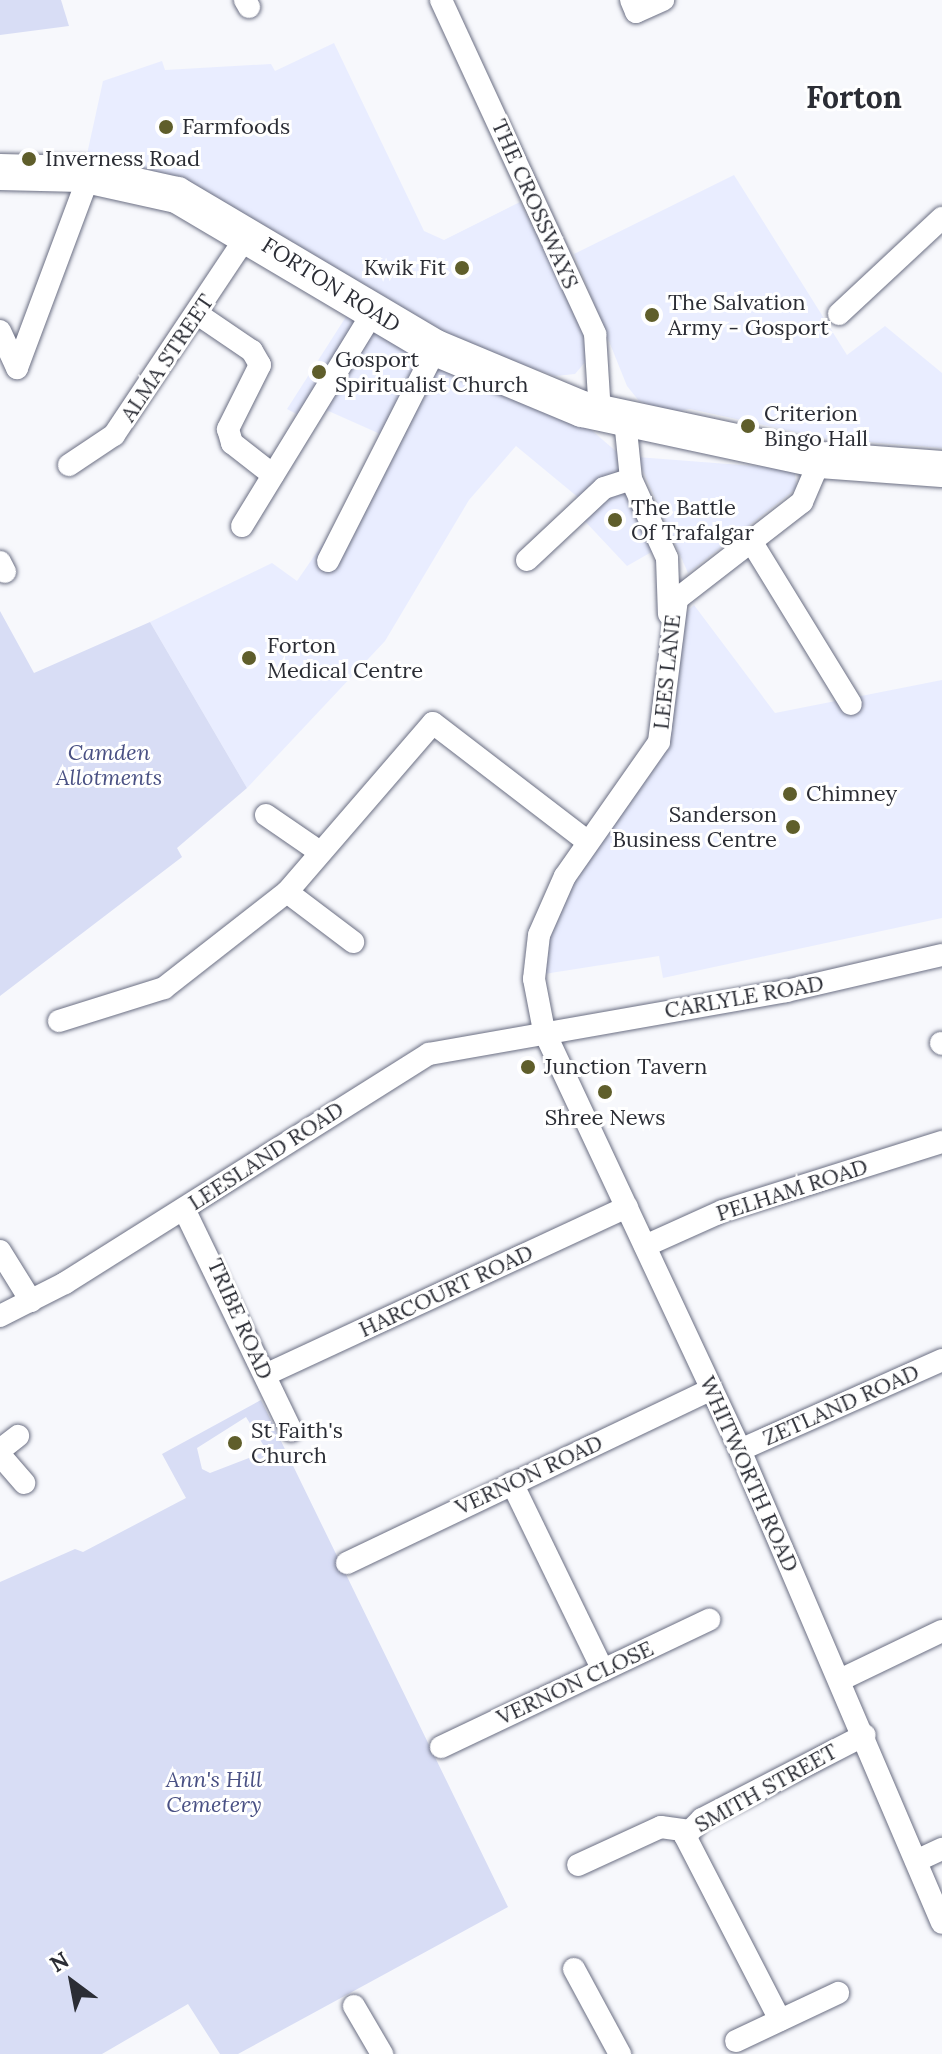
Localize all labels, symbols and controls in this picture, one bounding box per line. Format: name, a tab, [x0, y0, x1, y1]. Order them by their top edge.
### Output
district label: Forton	[806, 79, 902, 115]
place label: Farmfoods	[182, 114, 290, 140]
street label: THE CROSSWAYS	[486, 115, 584, 293]
marker: Farmfoods	[157, 118, 175, 136]
place label: Inverness Road	[45, 146, 200, 172]
marker: Inverness Road	[20, 150, 38, 168]
street label: FORTON ROAD	[257, 232, 405, 338]
place label: Kwik Fit	[364, 255, 446, 281]
marker: Kwik Fit	[453, 259, 471, 277]
street label: ALMA STREET	[115, 289, 219, 427]
place label: The Salvation Army - Gosport	[668, 289, 829, 340]
marker: The Salvation Army - Gosport	[643, 306, 661, 324]
place label: Gosport Spiritualist Church	[335, 346, 528, 398]
marker: Gosport Spiritualist Church	[310, 363, 328, 381]
place label: Criterion Bingo Hall	[764, 400, 868, 452]
marker: Criterion Bingo Hall	[739, 417, 757, 435]
place label: The Battle Of Trafalgar	[631, 494, 754, 546]
marker: The Battle Of Trafalgar	[606, 511, 624, 529]
street label: LEES LANE	[648, 613, 686, 731]
place label: Forton Medical Centre	[267, 632, 423, 684]
marker: Forton Medical Centre	[238, 647, 260, 669]
park label: Camden Allotments	[56, 739, 162, 790]
place label: Chimney	[806, 781, 897, 807]
marker: Chimney	[781, 785, 799, 803]
place label: Sanderson Business Centre	[612, 801, 777, 852]
marker: Sanderson Business Centre	[784, 818, 802, 836]
street label: CARLYLE ROAD	[662, 970, 826, 1024]
place label: Junction Tavern	[544, 1054, 707, 1080]
marker: Junction Tavern	[519, 1058, 537, 1076]
marker: Shree News	[596, 1083, 614, 1101]
street label: LEESLAND ROAD	[184, 1096, 348, 1216]
place label: Shree News	[545, 1105, 665, 1131]
street label: PELHAM ROAD	[713, 1153, 871, 1227]
street label: HARCOURT ROAD	[355, 1239, 537, 1343]
street label: TRIBE ROAD	[202, 1255, 278, 1383]
street label: ZETLAND ROAD	[759, 1359, 923, 1451]
street label: WHITWORTH ROAD	[694, 1372, 804, 1576]
place label: St Faith's Church	[251, 1417, 343, 1468]
street label: VERNON ROAD	[451, 1429, 607, 1521]
marker: St Faith's Church	[226, 1434, 244, 1452]
street label: VERNON CLOSE	[493, 1635, 657, 1731]
street label: SMITH STREET	[690, 1738, 842, 1838]
park label: Ann's Hill Cemetery	[166, 1766, 262, 1818]
north arrow	[32, 1942, 112, 2022]
text: N	[45, 1945, 74, 1978]

